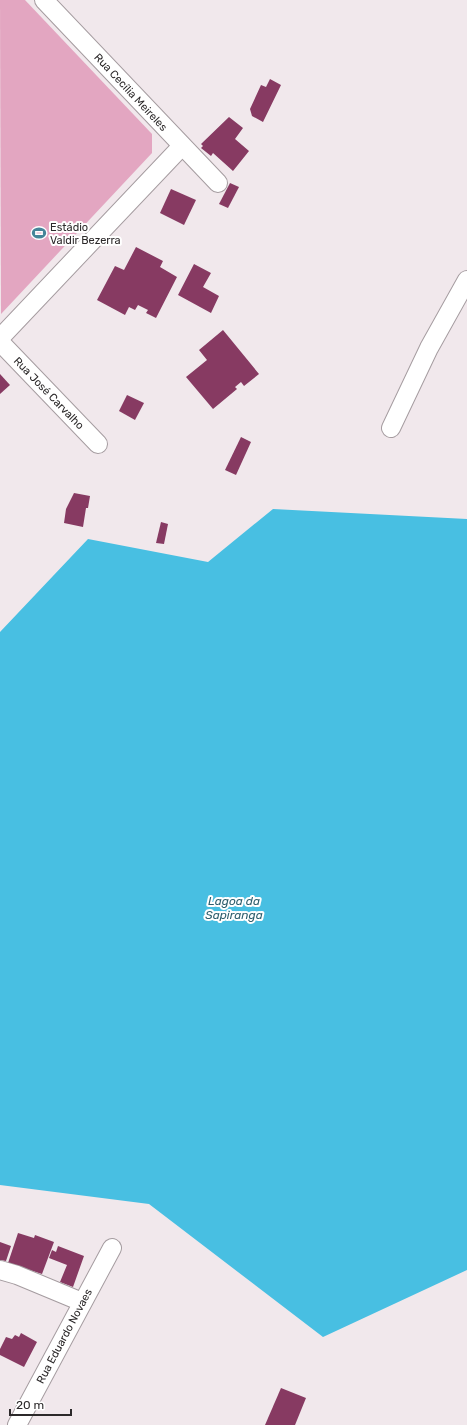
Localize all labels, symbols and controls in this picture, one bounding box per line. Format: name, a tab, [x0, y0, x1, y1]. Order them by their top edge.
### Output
street label: Rua Cecília Meireles	[91, 51, 170, 134]
place label: Estádio Valdir Bezerra	[50, 221, 121, 247]
sports icon: Estádio Valdir Bezerra	[31, 225, 47, 241]
street label: Rua José Carvalho	[11, 354, 87, 432]
water label: Lagoa da Sapiranga	[205, 894, 263, 922]
street label: Rua Eduardo Novaes	[34, 1286, 95, 1386]
scale bar	[10, 1391, 71, 1417]
text: 20 m	[16, 1398, 44, 1412]

